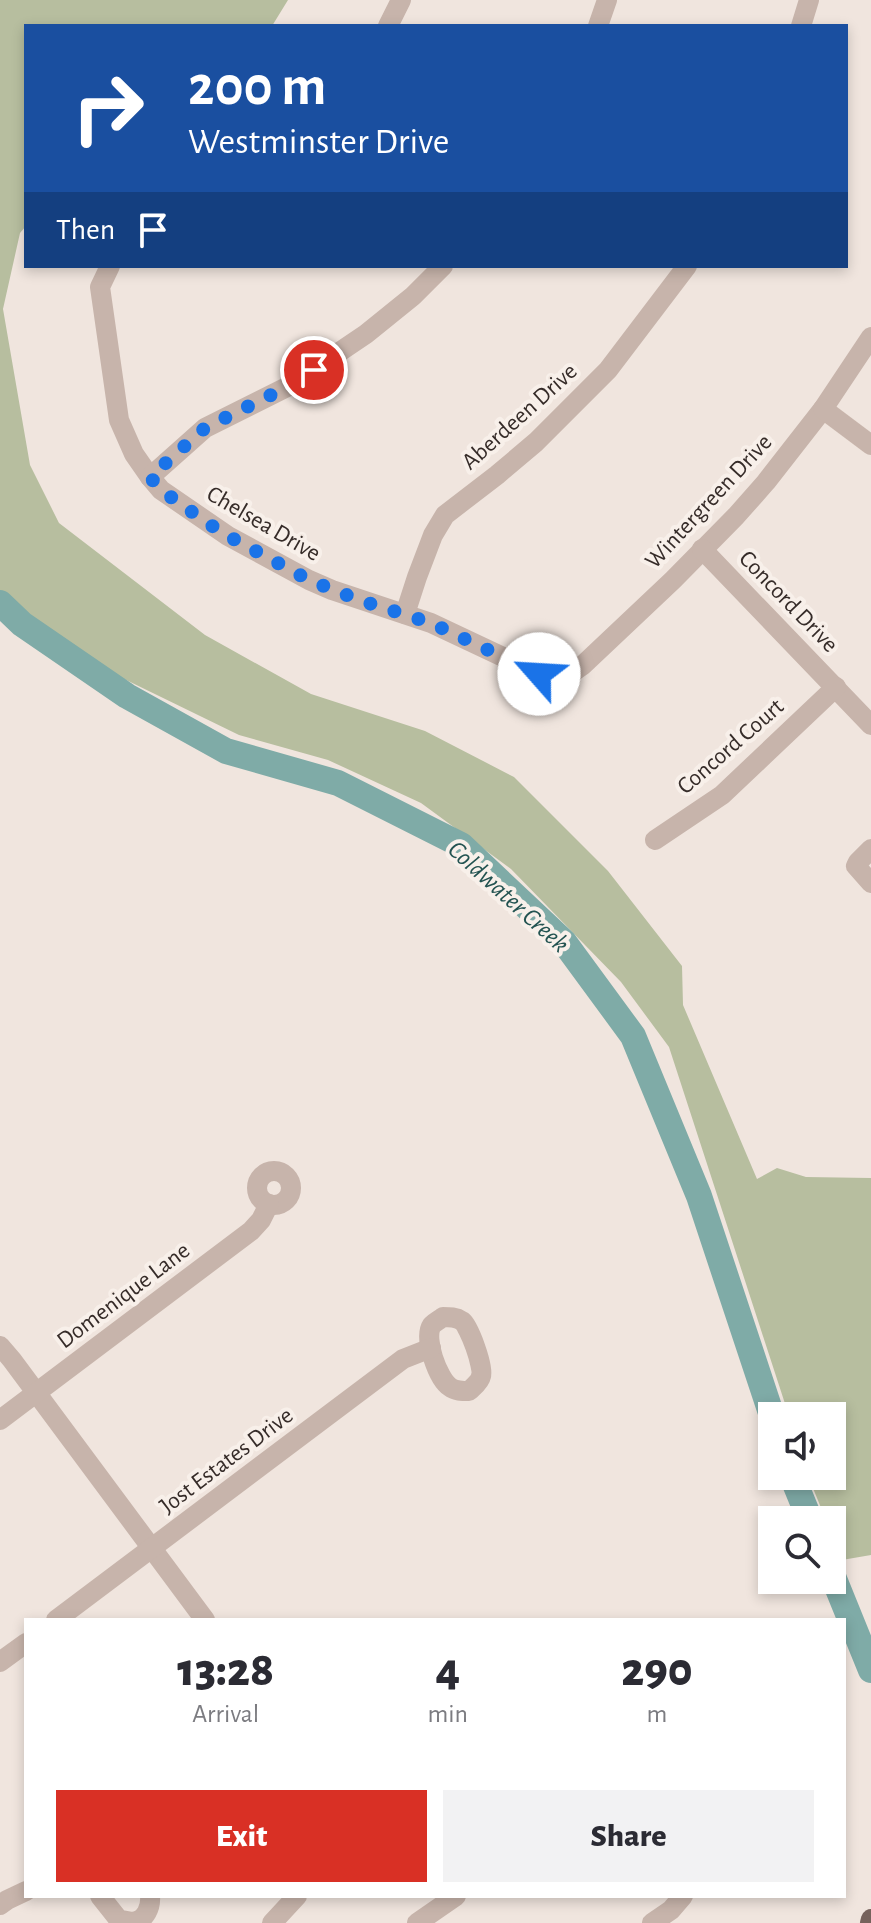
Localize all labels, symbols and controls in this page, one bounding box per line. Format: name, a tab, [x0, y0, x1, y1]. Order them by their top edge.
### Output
icon: right	[56, 56, 160, 160]
text: 200 m	[188, 59, 326, 115]
text: Westminster Drive	[188, 124, 449, 160]
icon: arrive	[131, 208, 175, 252]
text: Then	[56, 215, 115, 245]
pin	[280, 336, 348, 404]
icon: arrive	[292, 348, 336, 392]
street label: Aberdeen Drive	[457, 359, 582, 474]
street label: Wintergreen Drive	[641, 430, 777, 573]
street label: Chelsea Drive	[203, 482, 324, 566]
street label: Concord Drive	[734, 546, 842, 657]
position arrow	[497, 632, 581, 716]
street label: Concord Court	[673, 694, 789, 799]
water label: Coldwater Creek	[443, 836, 574, 958]
street label: Domenique Lane	[53, 1238, 194, 1353]
map controls	[758, 1402, 846, 1594]
button: sound	[758, 1402, 846, 1490]
street label: Jost Estates Drive	[156, 1403, 298, 1518]
button: search	[758, 1506, 846, 1594]
text: 13:28	[177, 1647, 274, 1695]
text: 4	[435, 1647, 460, 1695]
text: 290	[621, 1647, 693, 1695]
text: Arrival	[192, 1701, 259, 1727]
text: min	[427, 1701, 468, 1727]
text: m	[647, 1701, 667, 1727]
button: Exit	[56, 1790, 427, 1882]
button: Share	[443, 1790, 814, 1882]

